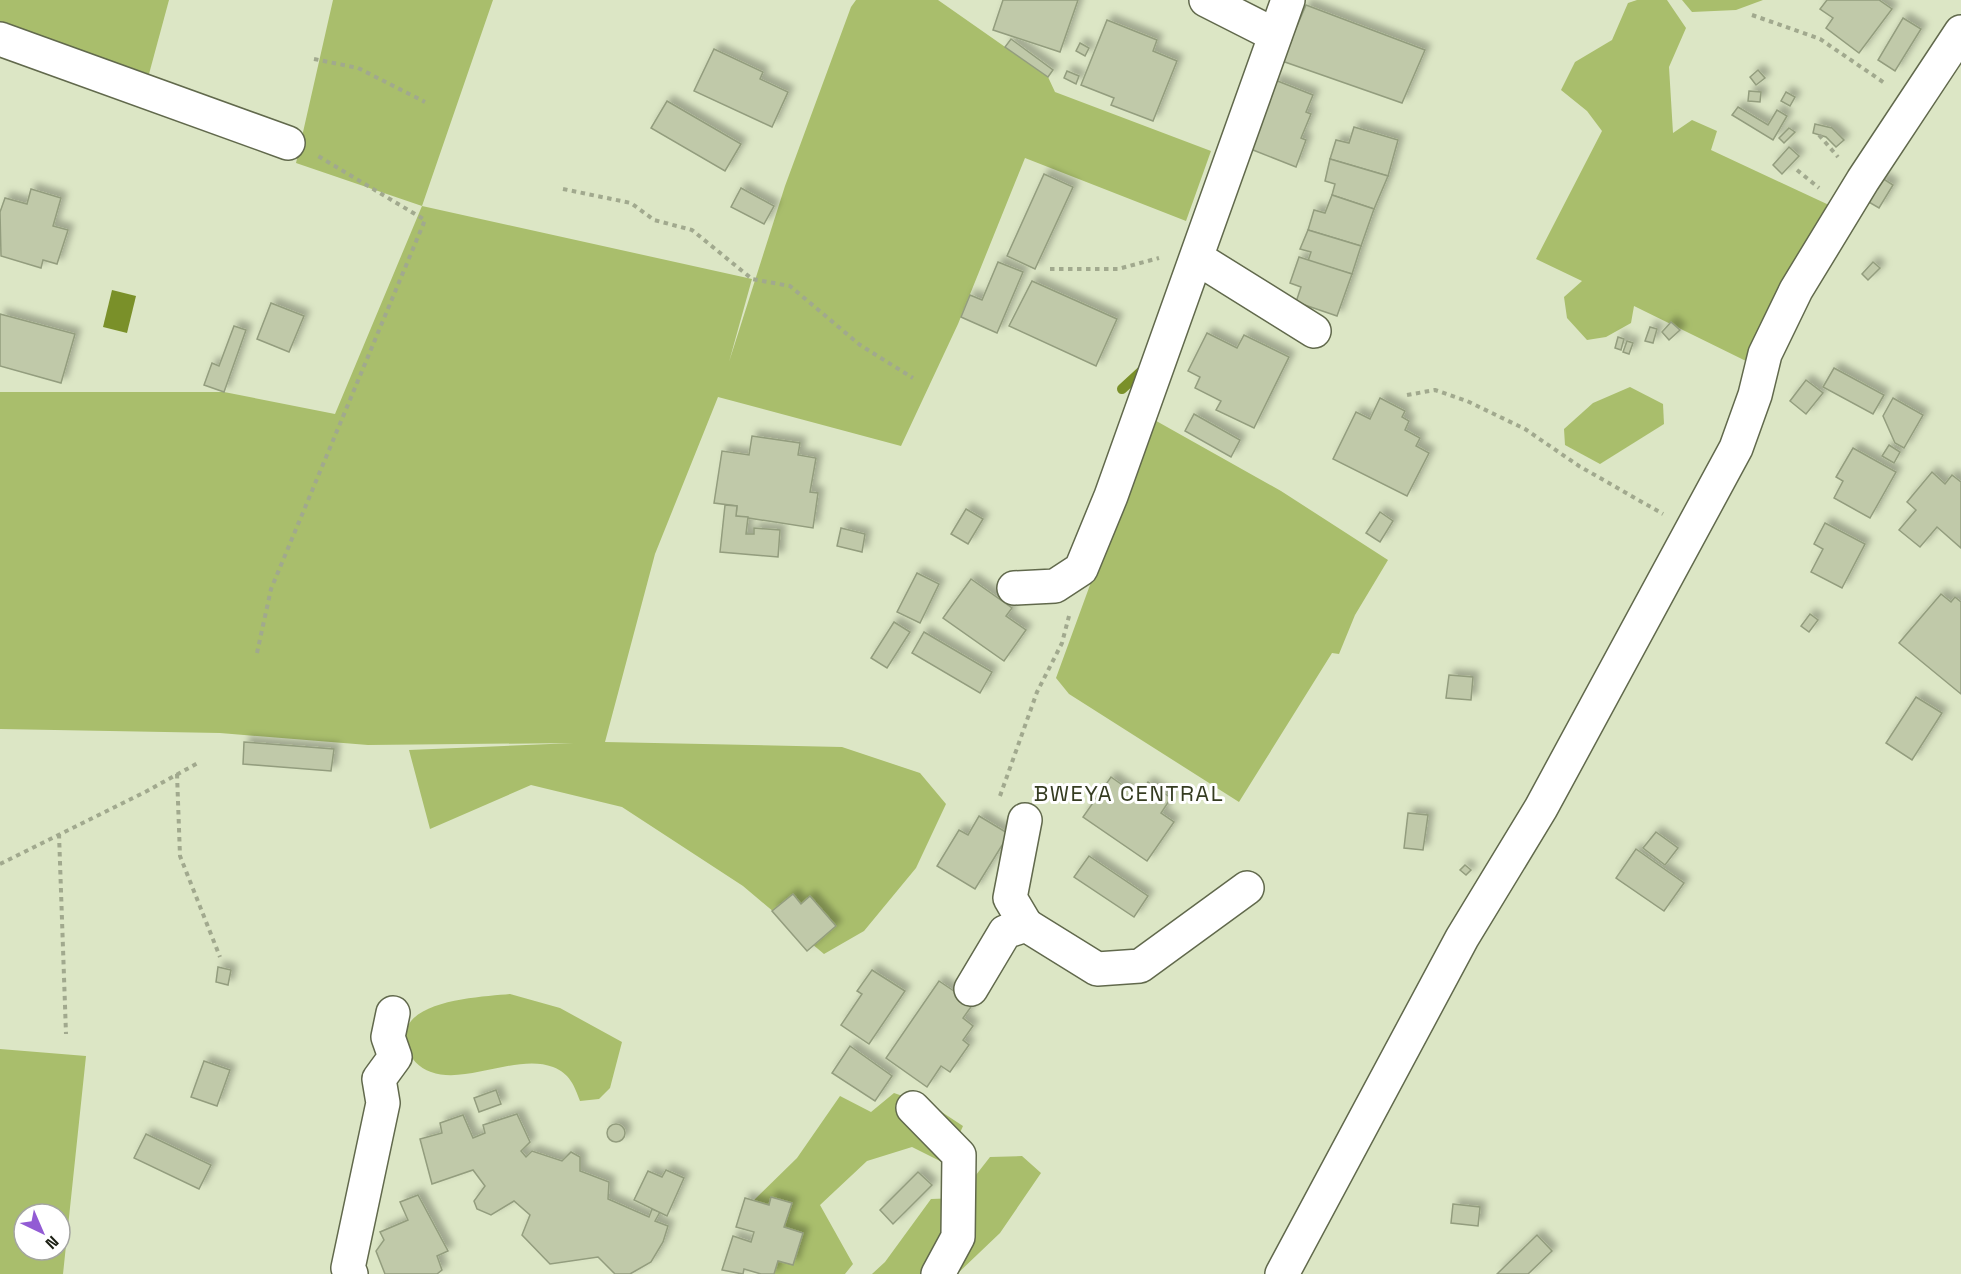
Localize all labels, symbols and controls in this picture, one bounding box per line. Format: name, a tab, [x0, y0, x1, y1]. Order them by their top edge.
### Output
district label: BWEYA CENTRAL	[1034, 779, 1224, 807]
north arrow	[12, 1202, 72, 1262]
text: N	[41, 1231, 63, 1254]

